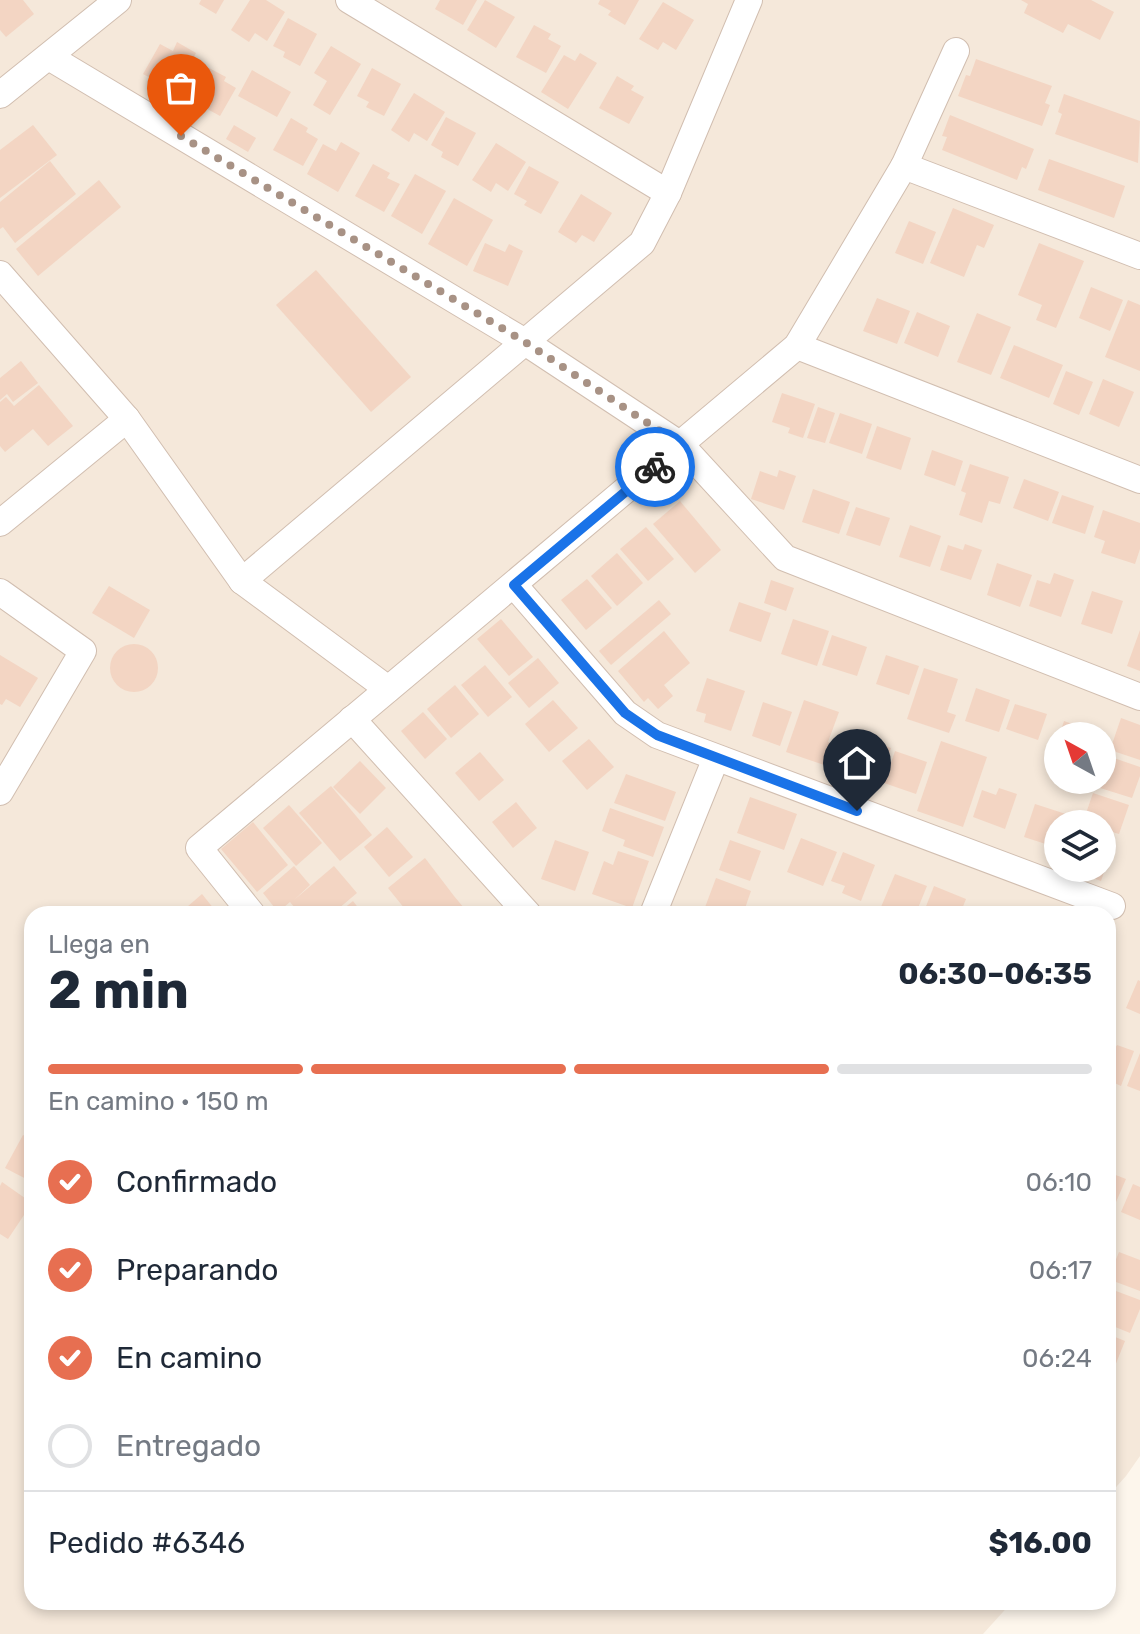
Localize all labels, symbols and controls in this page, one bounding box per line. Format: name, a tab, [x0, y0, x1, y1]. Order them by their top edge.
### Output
pin	[147, 54, 215, 136]
icon: bag	[159, 66, 203, 110]
courier	[615, 427, 695, 507]
icon: bike	[633, 445, 677, 489]
north arrow	[1044, 722, 1116, 794]
map controls	[1044, 722, 1116, 882]
pin	[823, 729, 891, 811]
icon: home	[835, 741, 879, 785]
button: layers	[1044, 810, 1116, 882]
text: Llega en	[48, 929, 150, 960]
text: 06:30–06:35	[898, 956, 1092, 992]
text: 2 min	[48, 959, 189, 1021]
text: En camino · 150 m	[48, 1086, 269, 1117]
icon: check	[48, 1160, 92, 1204]
text: Confirmado	[116, 1164, 277, 1200]
text: 06:10	[1026, 1167, 1092, 1198]
icon: check	[48, 1248, 92, 1292]
text: Preparando	[116, 1252, 279, 1288]
text: 06:17	[1029, 1255, 1092, 1286]
icon: check	[48, 1336, 92, 1380]
text: En camino	[116, 1340, 262, 1376]
text: 06:24	[1022, 1343, 1092, 1374]
text: Entregado	[116, 1428, 261, 1464]
text: Pedido #6346	[48, 1525, 245, 1561]
text: $16.00	[988, 1525, 1092, 1561]

